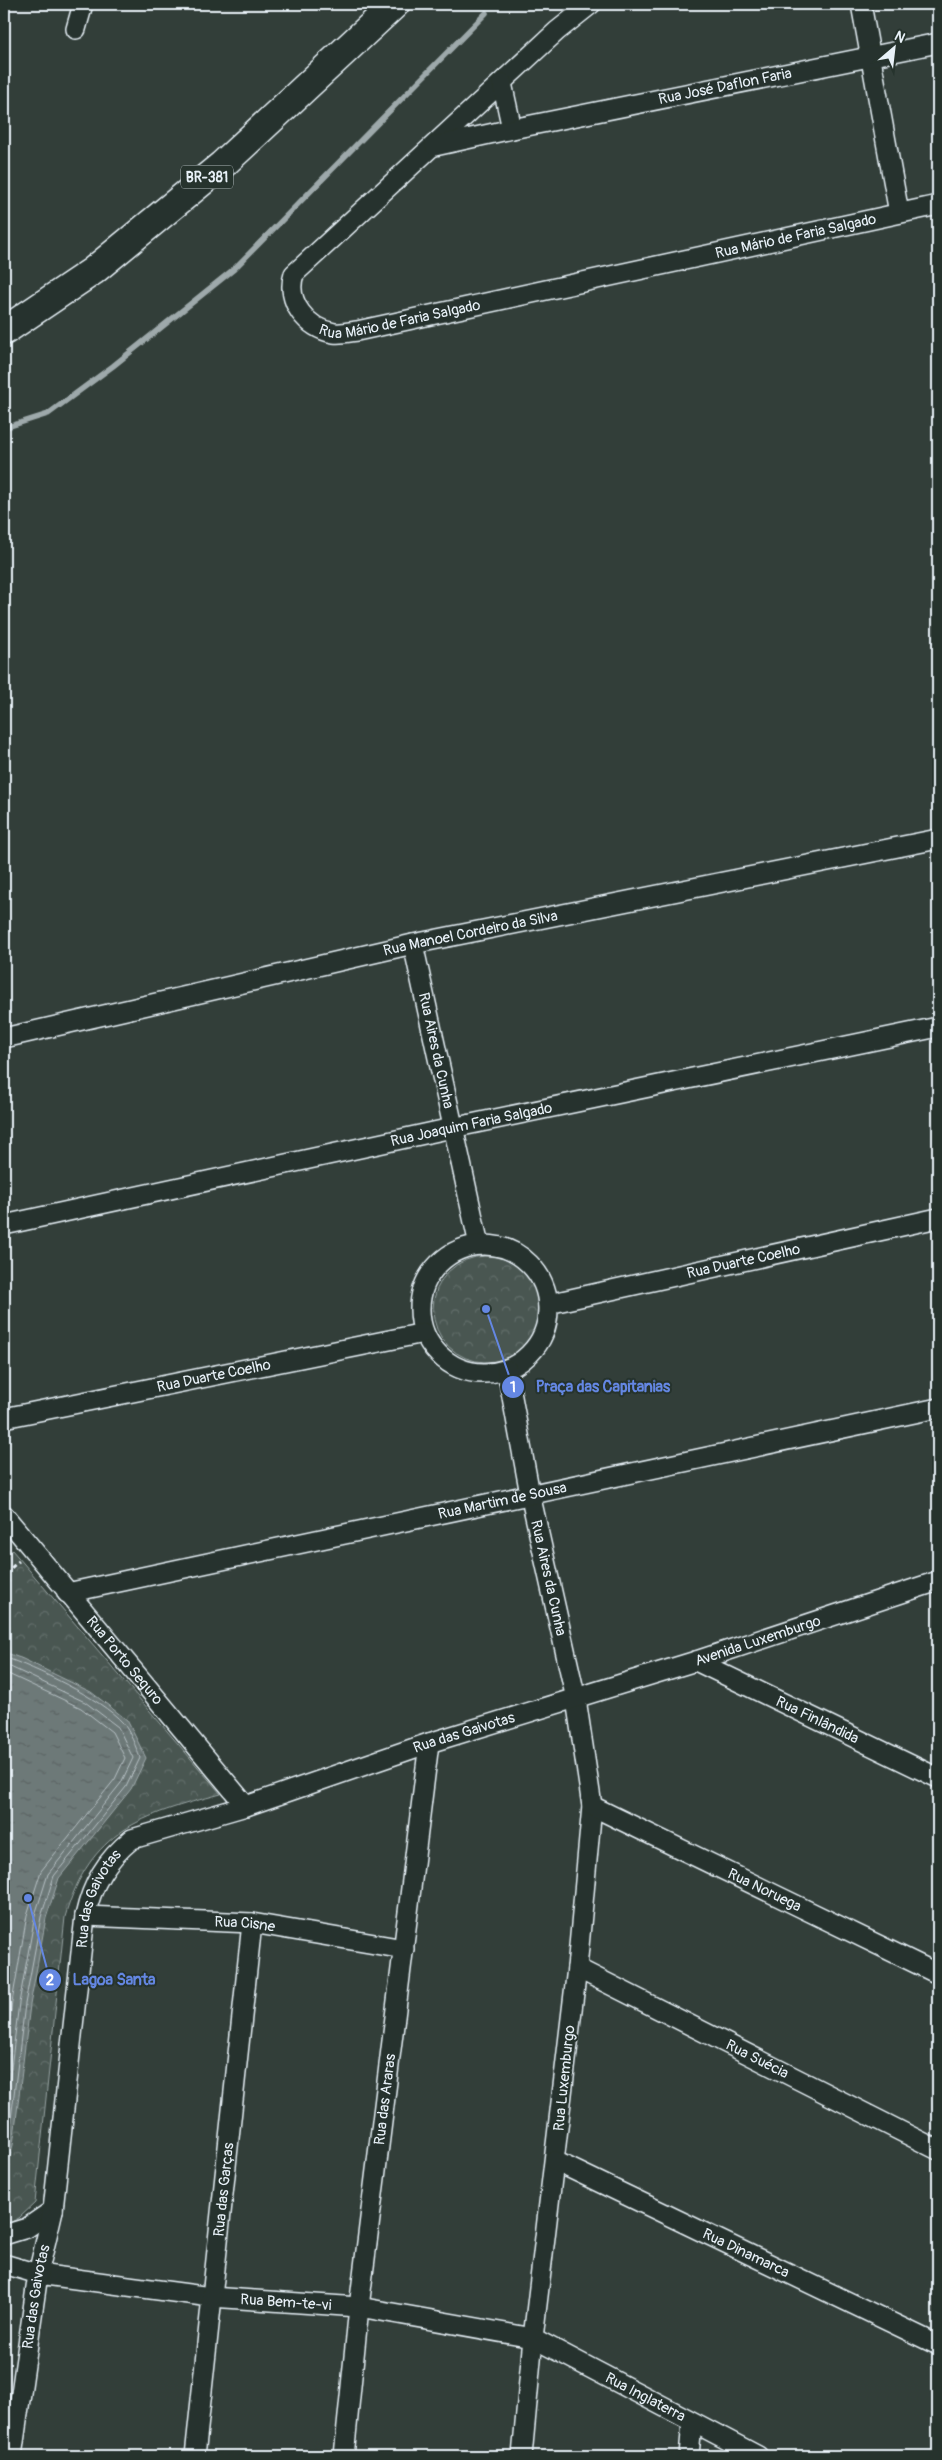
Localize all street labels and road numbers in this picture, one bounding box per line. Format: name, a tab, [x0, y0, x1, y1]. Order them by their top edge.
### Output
street label: Rua José Daflon Faria	[657, 64, 793, 109]
road number: BR-381	[181, 166, 233, 188]
street label: Rua Mário de Faria Salgado	[713, 210, 878, 263]
street label: Rua Mário de Faria Salgado	[316, 296, 482, 343]
street label: Rua Manoel Cordeiro da Silva	[381, 906, 559, 961]
street label: Rua Aires da Cunha	[414, 991, 458, 1110]
street label: Rua Joaquim Faria Salgado	[389, 1098, 554, 1151]
street label: Rua Duarte Coelho	[685, 1240, 802, 1283]
street label: Rua Duarte Coelho	[155, 1355, 272, 1397]
street label: Rua Martim de Sousa	[436, 1478, 568, 1524]
street label: Rua Aires da Cunha	[526, 1518, 571, 1638]
street label: Avenida Luxemburgo	[693, 1611, 823, 1671]
street label: Rua Porto Seguro	[82, 1612, 167, 1709]
street label: Rua Finlândida	[773, 1692, 862, 1748]
street label: Rua das Gaivotas	[411, 1708, 517, 1758]
street label: Rua das Gaivotas	[73, 1845, 126, 1949]
street label: Rua Noruega	[725, 1864, 804, 1916]
street label: Rua Cisne	[214, 1912, 277, 1937]
street label: Rua Luxemburgo	[549, 2024, 580, 2132]
street label: Rua Suécia	[722, 2036, 792, 2083]
street label: Rua das Araras	[370, 2052, 400, 2146]
street label: Rua das Garças	[210, 2141, 239, 2238]
street label: Rua Dinamarca	[699, 2224, 792, 2282]
street label: Rua das Gaivotas	[18, 2243, 55, 2350]
street label: Rua Bem-te-vi	[240, 2290, 332, 2315]
street label: Rua Inglaterra	[602, 2369, 689, 2426]

